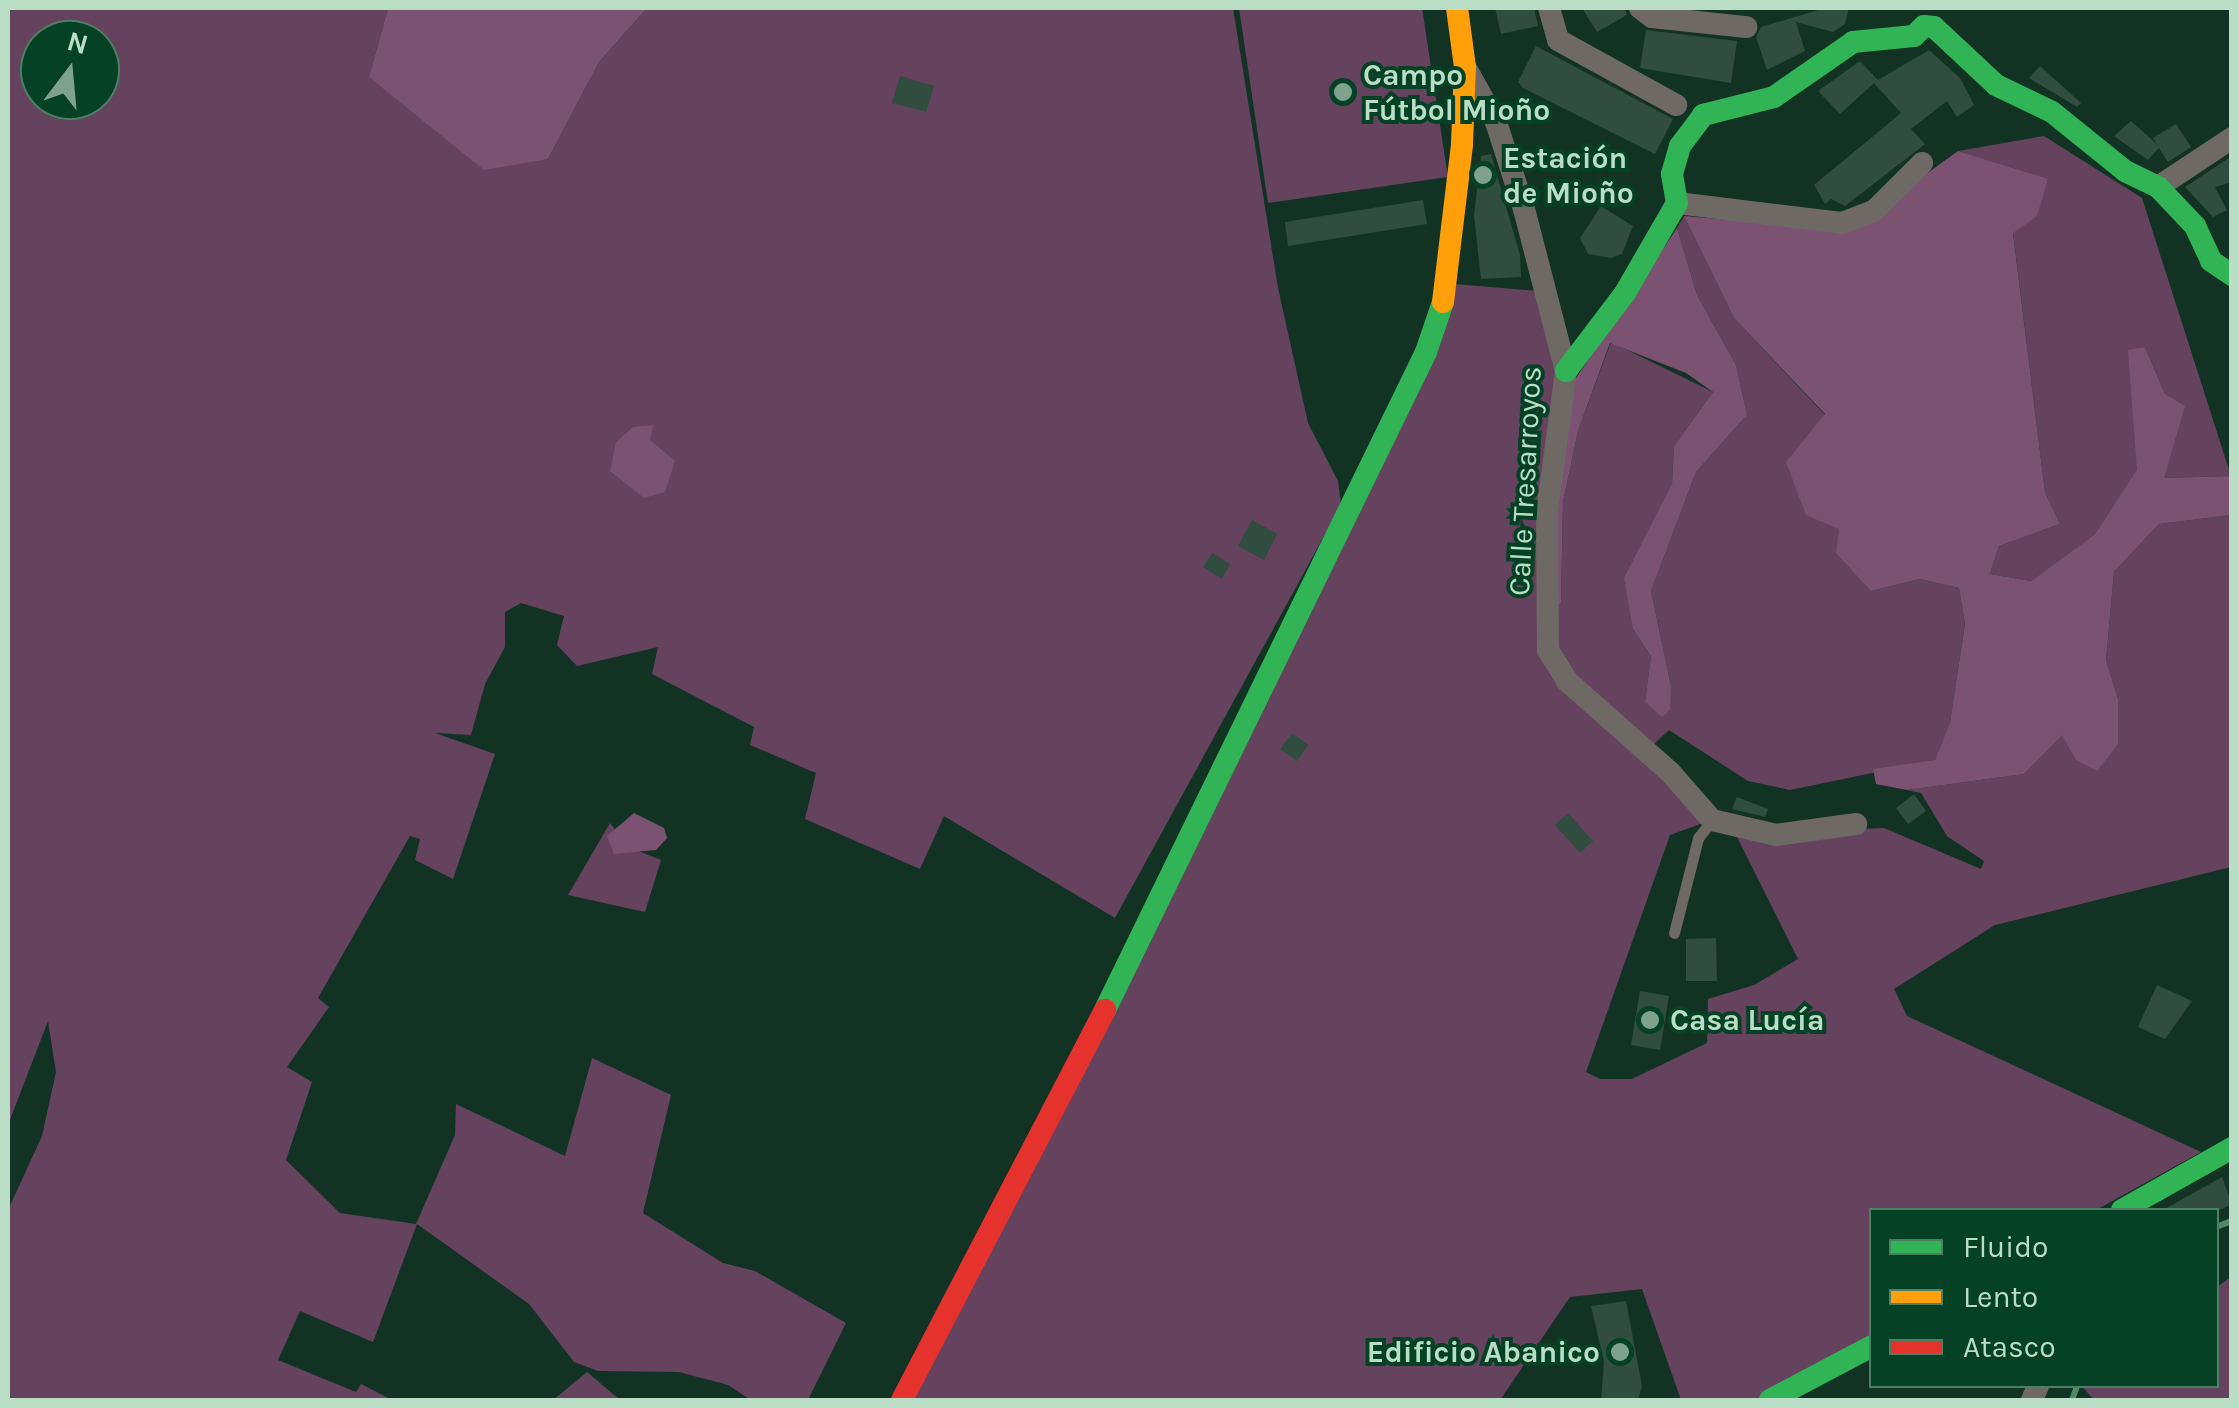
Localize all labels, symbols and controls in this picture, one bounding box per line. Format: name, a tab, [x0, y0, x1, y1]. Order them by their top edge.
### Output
north arrow	[20, 20, 120, 120]
text: N	[64, 24, 92, 61]
place label: Campo Fútbol Mioño	[1363, 57, 1550, 128]
marker: Campo Fútbol Mioño	[1332, 81, 1354, 103]
place label: Estación de Mioño	[1503, 140, 1634, 210]
marker: Estación de Mioño	[1472, 164, 1494, 186]
street label: Calle Tresarroyos	[1501, 365, 1549, 597]
place label: Casa Lucía	[1670, 1002, 1824, 1038]
marker: Casa Lucía	[1639, 1009, 1661, 1031]
legend	[1869, 1208, 2219, 1388]
text: Fluido	[1963, 1229, 2048, 1265]
text: Lento	[1963, 1279, 2038, 1315]
text: Atasco	[1963, 1329, 2056, 1365]
place label: Edificio Abanico	[1367, 1334, 1600, 1370]
marker: Edificio Abanico	[1609, 1341, 1631, 1363]

